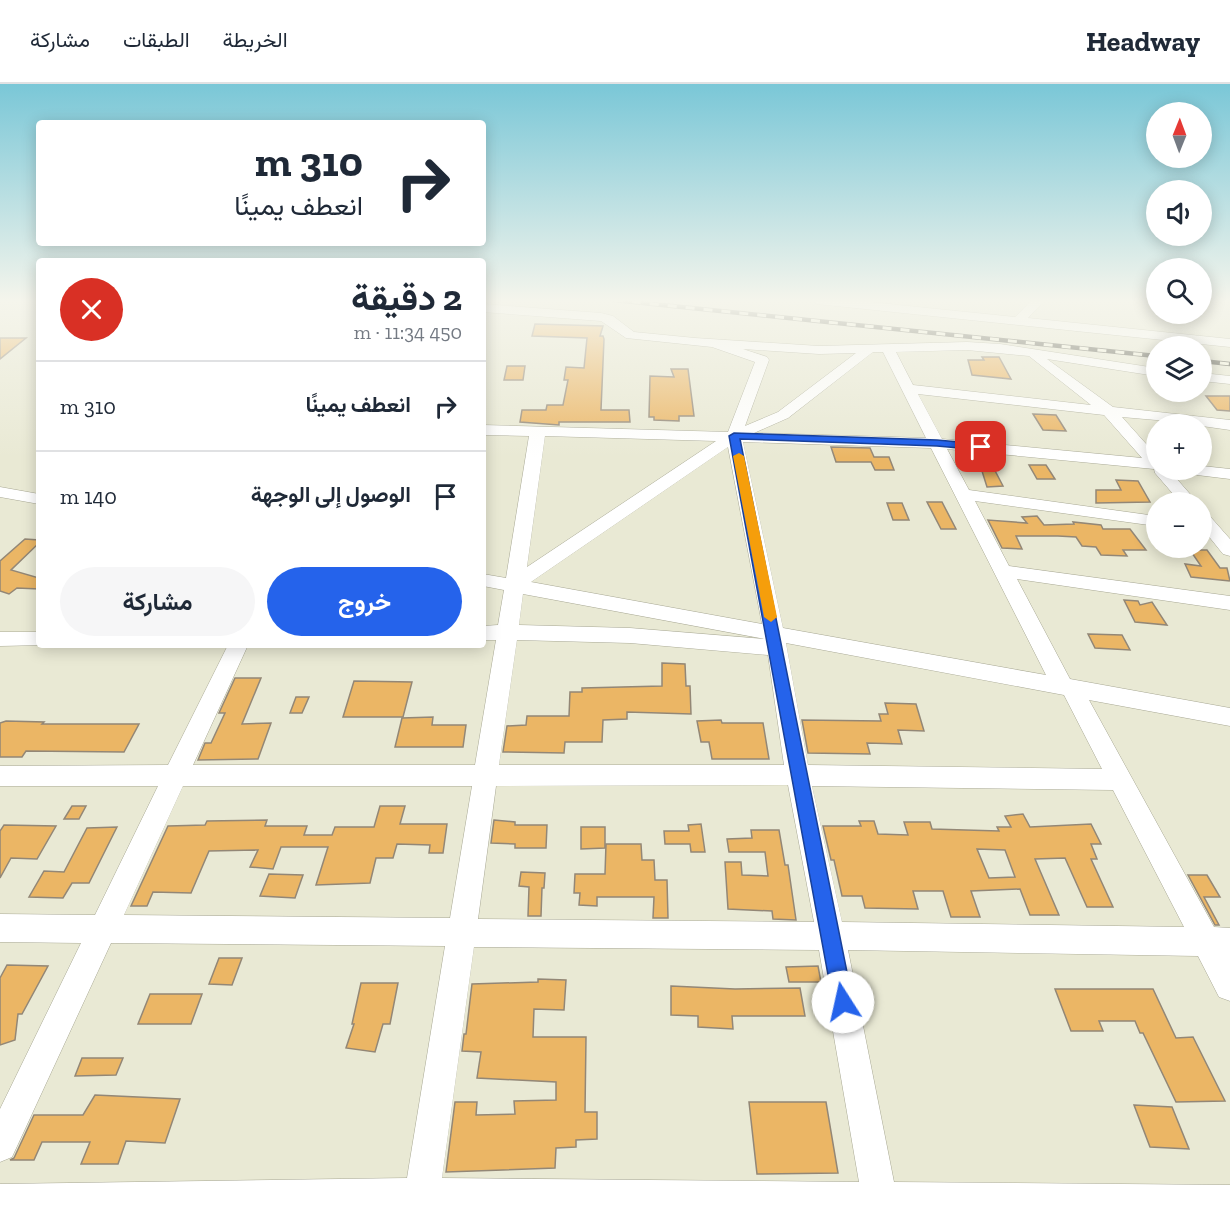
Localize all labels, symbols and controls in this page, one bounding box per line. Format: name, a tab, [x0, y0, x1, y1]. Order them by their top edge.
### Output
text: Headway	[1086, 25, 1200, 58]
text: مشاركة	[30, 27, 90, 52]
text: الطبقات	[123, 27, 190, 52]
text: الخريطة	[223, 27, 288, 52]
north arrow	[1146, 102, 1212, 168]
map controls	[1146, 102, 1212, 558]
text: 310 m	[255, 136, 363, 187]
icon: right	[384, 144, 462, 222]
button: sound	[1146, 180, 1212, 246]
text: انعطف يمينًا	[234, 190, 363, 222]
button: search	[1146, 258, 1212, 324]
text: 2 دقيقة	[351, 276, 462, 319]
button: close	[60, 278, 123, 341]
text: 450 m · 11:34	[354, 320, 462, 344]
button: layers	[1146, 336, 1212, 402]
icon: right	[429, 390, 462, 423]
text: انعطف يمينًا	[305, 391, 411, 418]
text: 310 m	[60, 393, 116, 420]
button: +	[1146, 414, 1212, 480]
pin	[955, 421, 1006, 472]
icon: arrive	[964, 430, 997, 463]
icon: arrive	[429, 480, 462, 513]
text: الوصول إلى الوجهة	[251, 481, 411, 508]
text: 140 m	[60, 483, 117, 510]
button: −	[1146, 492, 1212, 558]
button: مشاركة	[60, 567, 255, 636]
button: خروج	[267, 567, 462, 636]
position arrow	[811, 970, 875, 1034]

